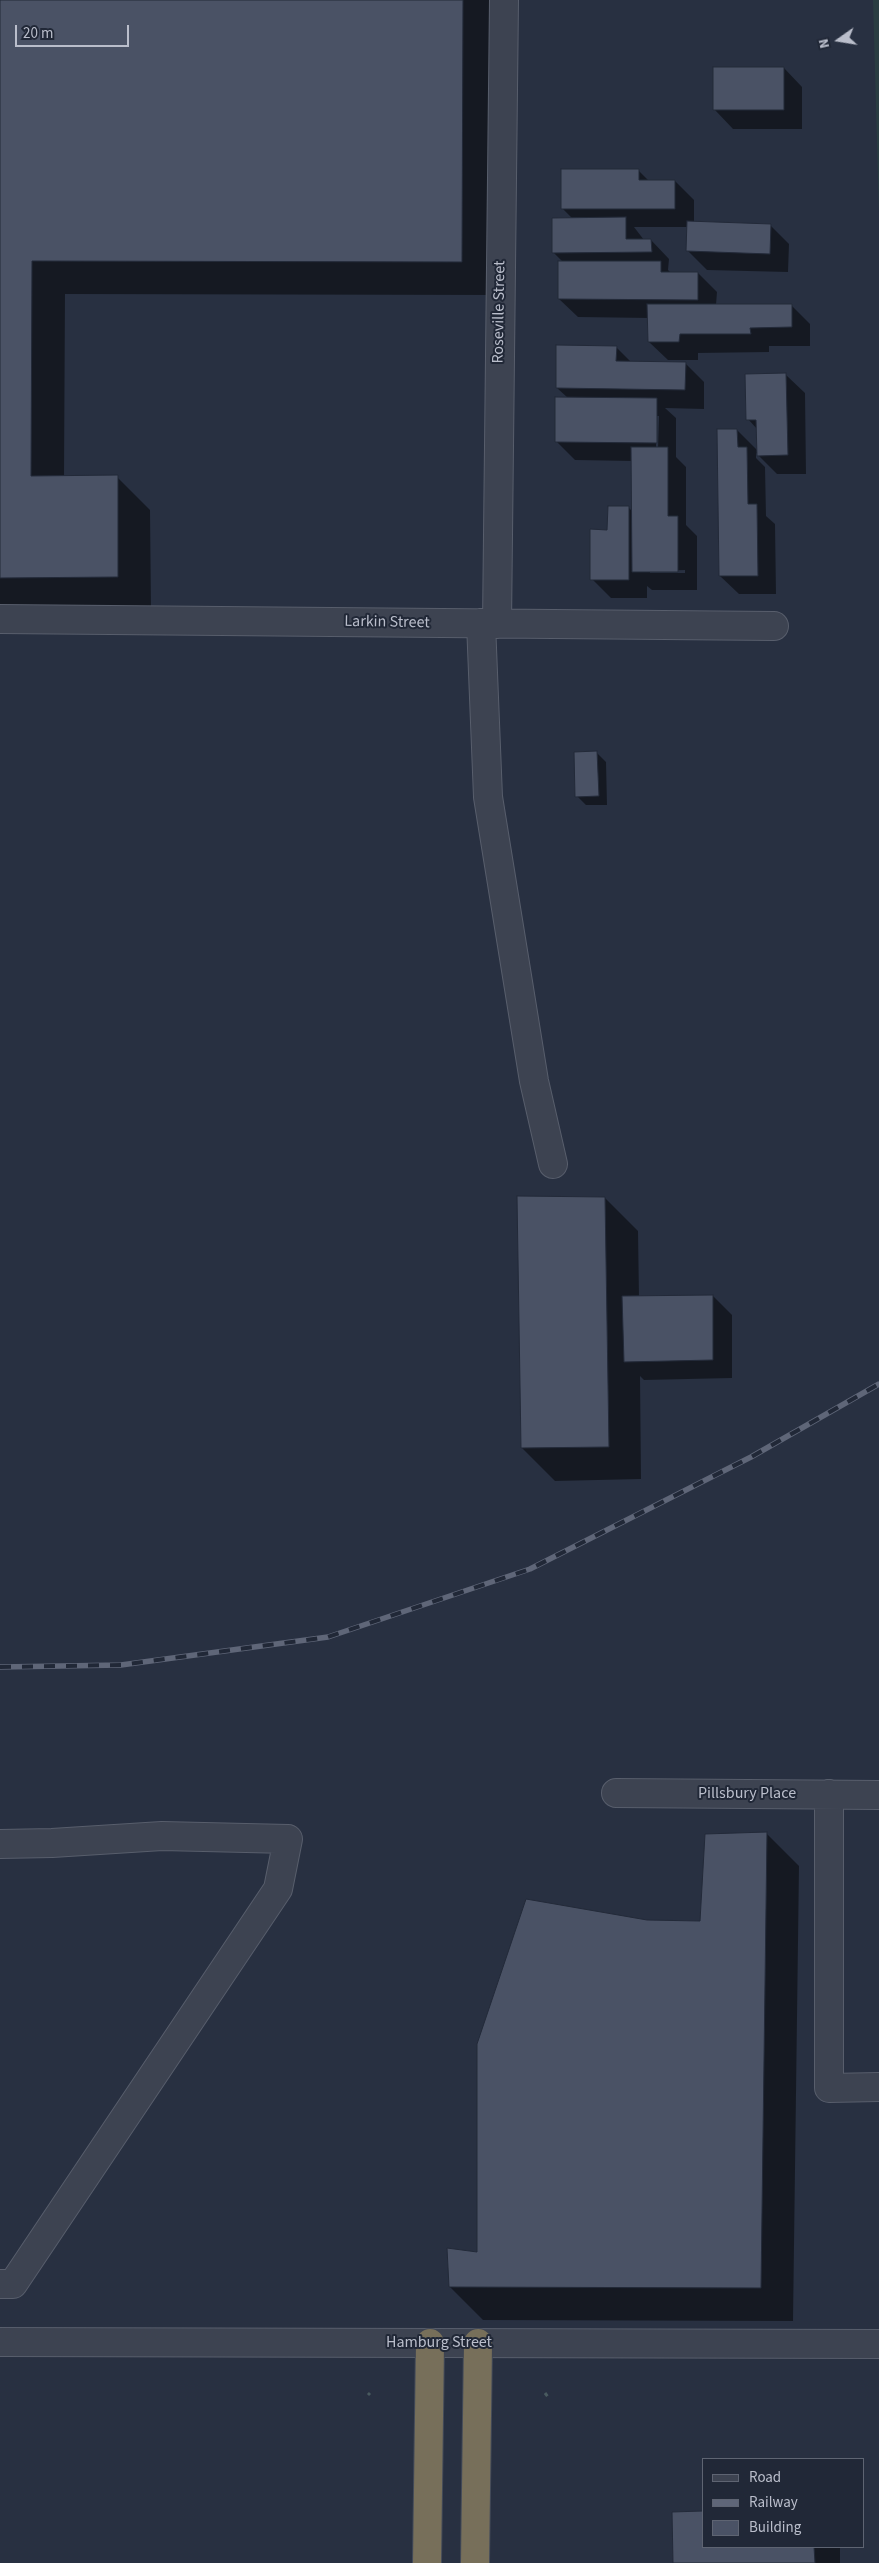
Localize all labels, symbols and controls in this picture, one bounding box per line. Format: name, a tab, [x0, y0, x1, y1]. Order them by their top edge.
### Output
scale bar	[18, 15, 131, 47]
north arrow	[814, 15, 864, 65]
text: 20 m	[23, 23, 53, 44]
text: N	[814, 37, 835, 50]
street label: Roseville Street	[490, 260, 510, 364]
street label: Larkin Street	[344, 613, 430, 633]
street label: Pillsbury Place	[698, 1784, 796, 1804]
street label: Hamburg Street	[386, 2333, 492, 2353]
legend	[702, 2458, 864, 2548]
text: Road	[749, 2467, 781, 2488]
text: Railway	[749, 2492, 798, 2513]
text: Building	[749, 2517, 801, 2538]

